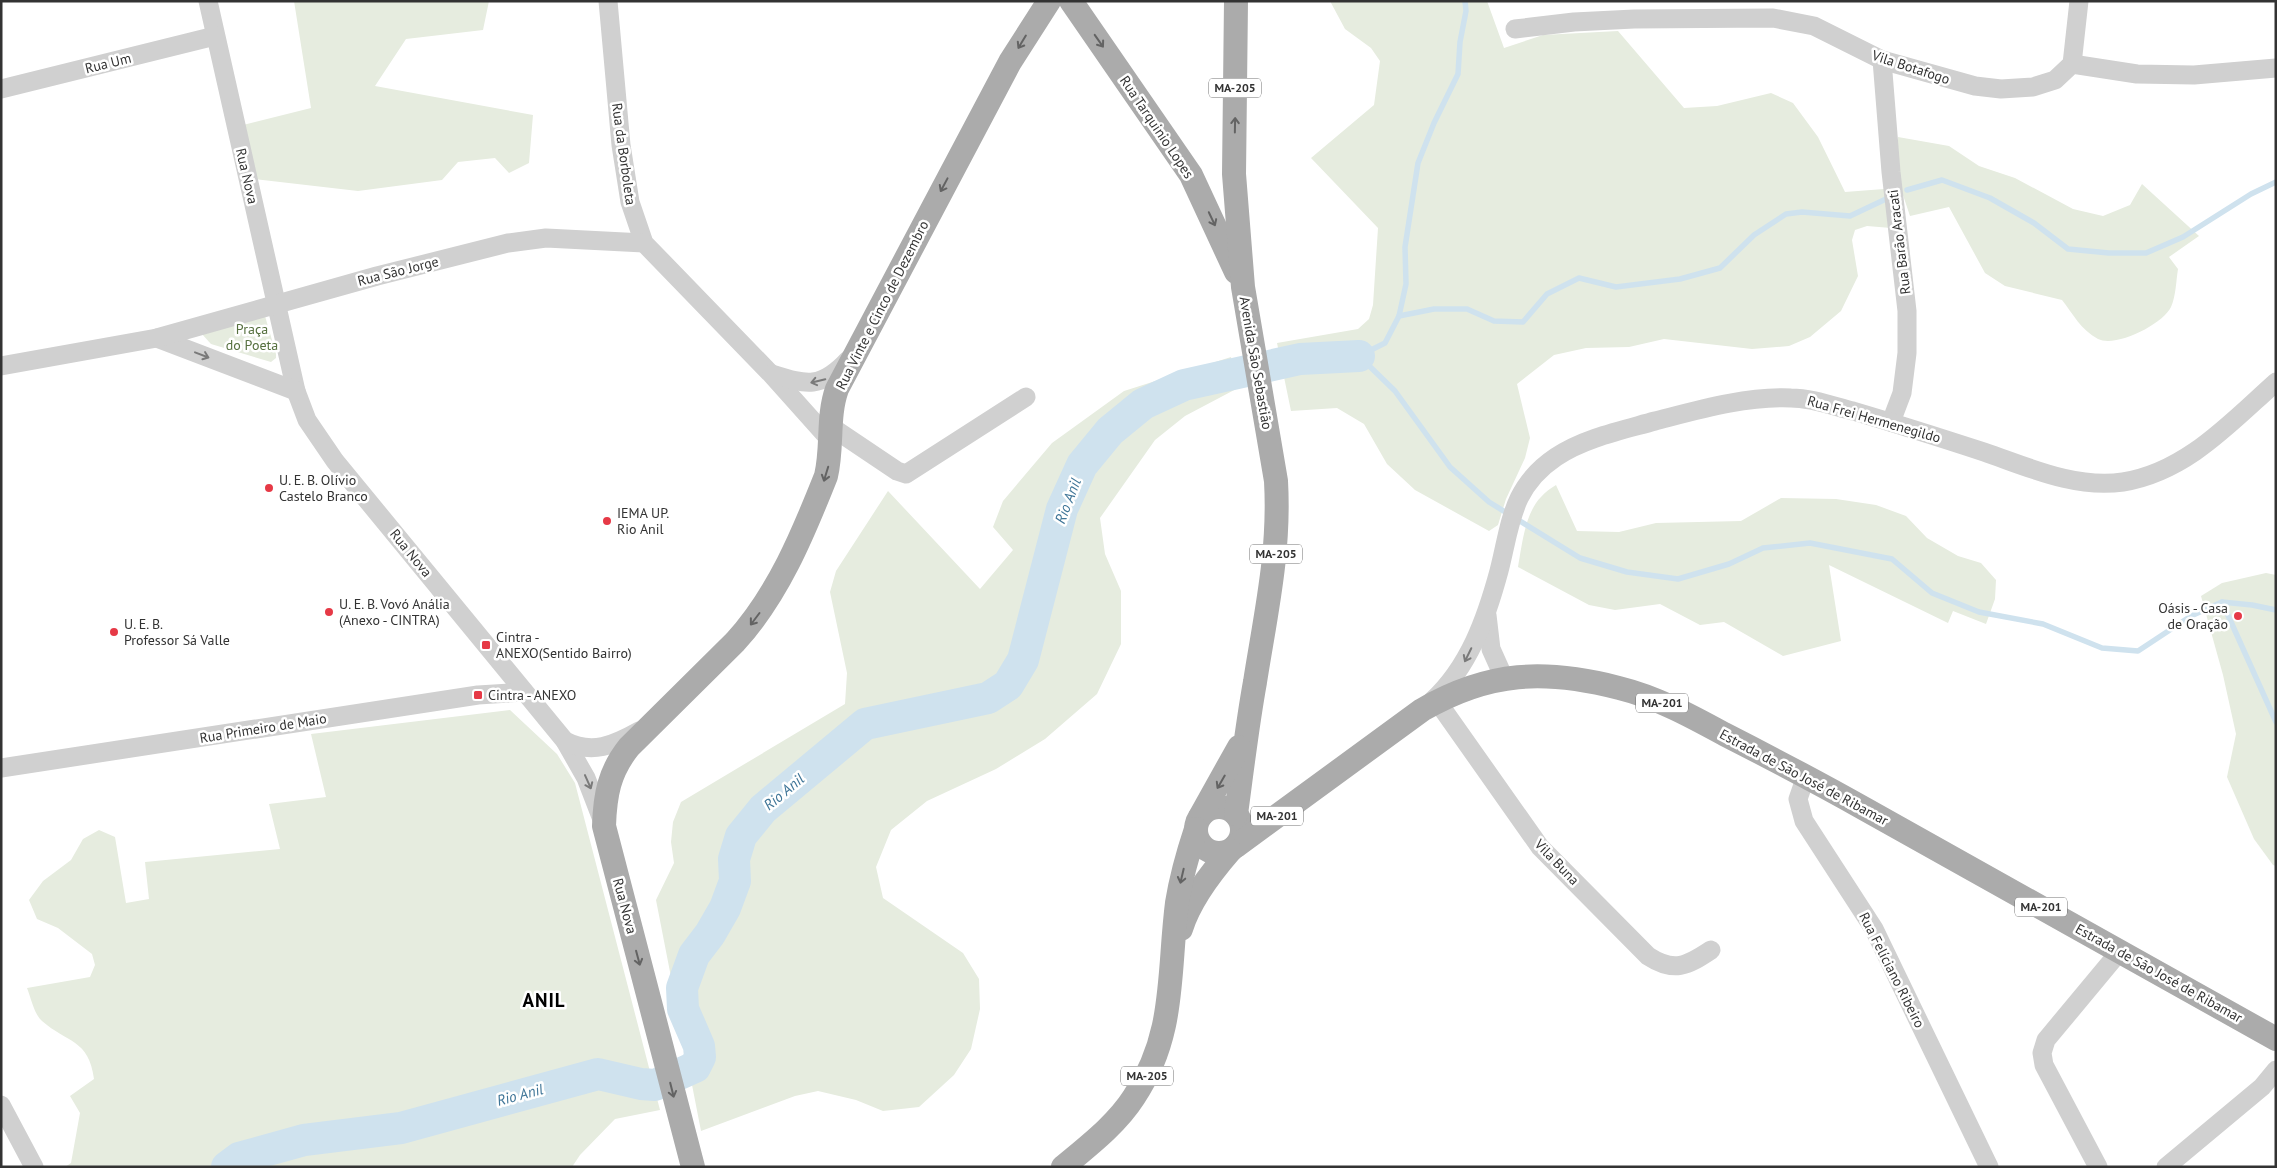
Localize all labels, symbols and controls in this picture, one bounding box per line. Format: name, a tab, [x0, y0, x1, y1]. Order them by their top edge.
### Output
one-way arrow	[1094, 34, 1104, 48]
one-way arrow	[1017, 35, 1027, 49]
street label: Vila Botafogo	[1869, 46, 1952, 88]
street label: Rua Um	[83, 49, 133, 77]
street label: Rua Tarquinio Lopes	[1116, 72, 1198, 182]
road number: MA-205	[1209, 78, 1261, 98]
street label: Rua da Borboleta	[608, 102, 640, 206]
one-way arrow	[1230, 118, 1240, 134]
street label: Rua Nova	[232, 146, 262, 206]
one-way arrow	[939, 177, 949, 192]
street label: Rua Barão Aracati	[1884, 188, 1914, 296]
one-way arrow	[1207, 211, 1217, 226]
street label: Rua Vinte e Cinco de Dezembro	[832, 218, 932, 392]
street label: Rua São Jorge	[356, 252, 440, 290]
street label: Avenida São Sebastião	[1235, 295, 1277, 431]
park label: Praça do Poeta	[226, 320, 278, 354]
one-way arrow	[194, 351, 209, 360]
one-way arrow	[811, 377, 827, 386]
street label: Rua Frei Hermenegildo	[1805, 391, 1943, 447]
one-way arrow	[820, 466, 830, 482]
place label: U. E. B. Olívio Castelo Branco	[279, 471, 368, 505]
water label: Rio Anil	[1050, 475, 1085, 526]
marker: U. E. B. Olívio Castelo Branco	[263, 482, 275, 494]
place label: IEMA UP. Rio Anil	[617, 504, 669, 538]
marker: IEMA UP. Rio Anil	[601, 515, 613, 527]
street label: Rua Nova	[386, 525, 436, 581]
road number: MA-205	[1250, 544, 1302, 564]
place label: U. E. B. Vovó Anália (Anexo - CINTRA)	[339, 595, 450, 629]
place label: Oásis - Casa de Oração	[2158, 599, 2228, 633]
marker: U. E. B. Vovó Anália (Anexo - CINTRA)	[323, 606, 335, 618]
marker: Oásis - Casa de Oração	[2232, 610, 2244, 622]
one-way arrow	[750, 612, 760, 626]
place label: U. E. B. Professor Sá Valle	[124, 615, 230, 649]
marker: U. E. B. Professor Sá Valle	[108, 626, 120, 638]
place label: Cintra - ANEXO(Sentido Bairro)	[496, 628, 632, 662]
marker: Cintra - ANEXO(Sentido Bairro)	[480, 639, 492, 651]
one-way arrow	[1463, 647, 1472, 662]
place label: Cintra - ANEXO	[488, 686, 576, 704]
marker: Cintra - ANEXO	[472, 689, 484, 701]
road number: MA-201	[1636, 694, 1688, 712]
street label: Rua Primeiro de Maio	[198, 709, 328, 747]
street label: Estrada de São José de Ribamar	[1717, 725, 1892, 829]
water label: Rio Anil	[759, 769, 808, 814]
one-way arrow	[584, 774, 593, 789]
one-way arrow	[1215, 774, 1225, 788]
road number: MA-201	[1251, 806, 1303, 826]
street label: Vila Buna	[1530, 835, 1583, 889]
one-way arrow	[1177, 868, 1186, 884]
street label: Rua Nova	[609, 876, 641, 936]
road number: MA-201	[2015, 898, 2067, 916]
street label: Rua Felíciano Ribeiro	[1855, 909, 1929, 1031]
street label: Estrada de São José de Ribamar	[2072, 919, 2246, 1027]
one-way arrow	[634, 949, 643, 965]
district label: ANIL	[522, 988, 566, 1012]
road number: MA-205	[1121, 1066, 1173, 1086]
water label: Rio Anil	[495, 1079, 545, 1110]
one-way arrow	[668, 1081, 677, 1097]

